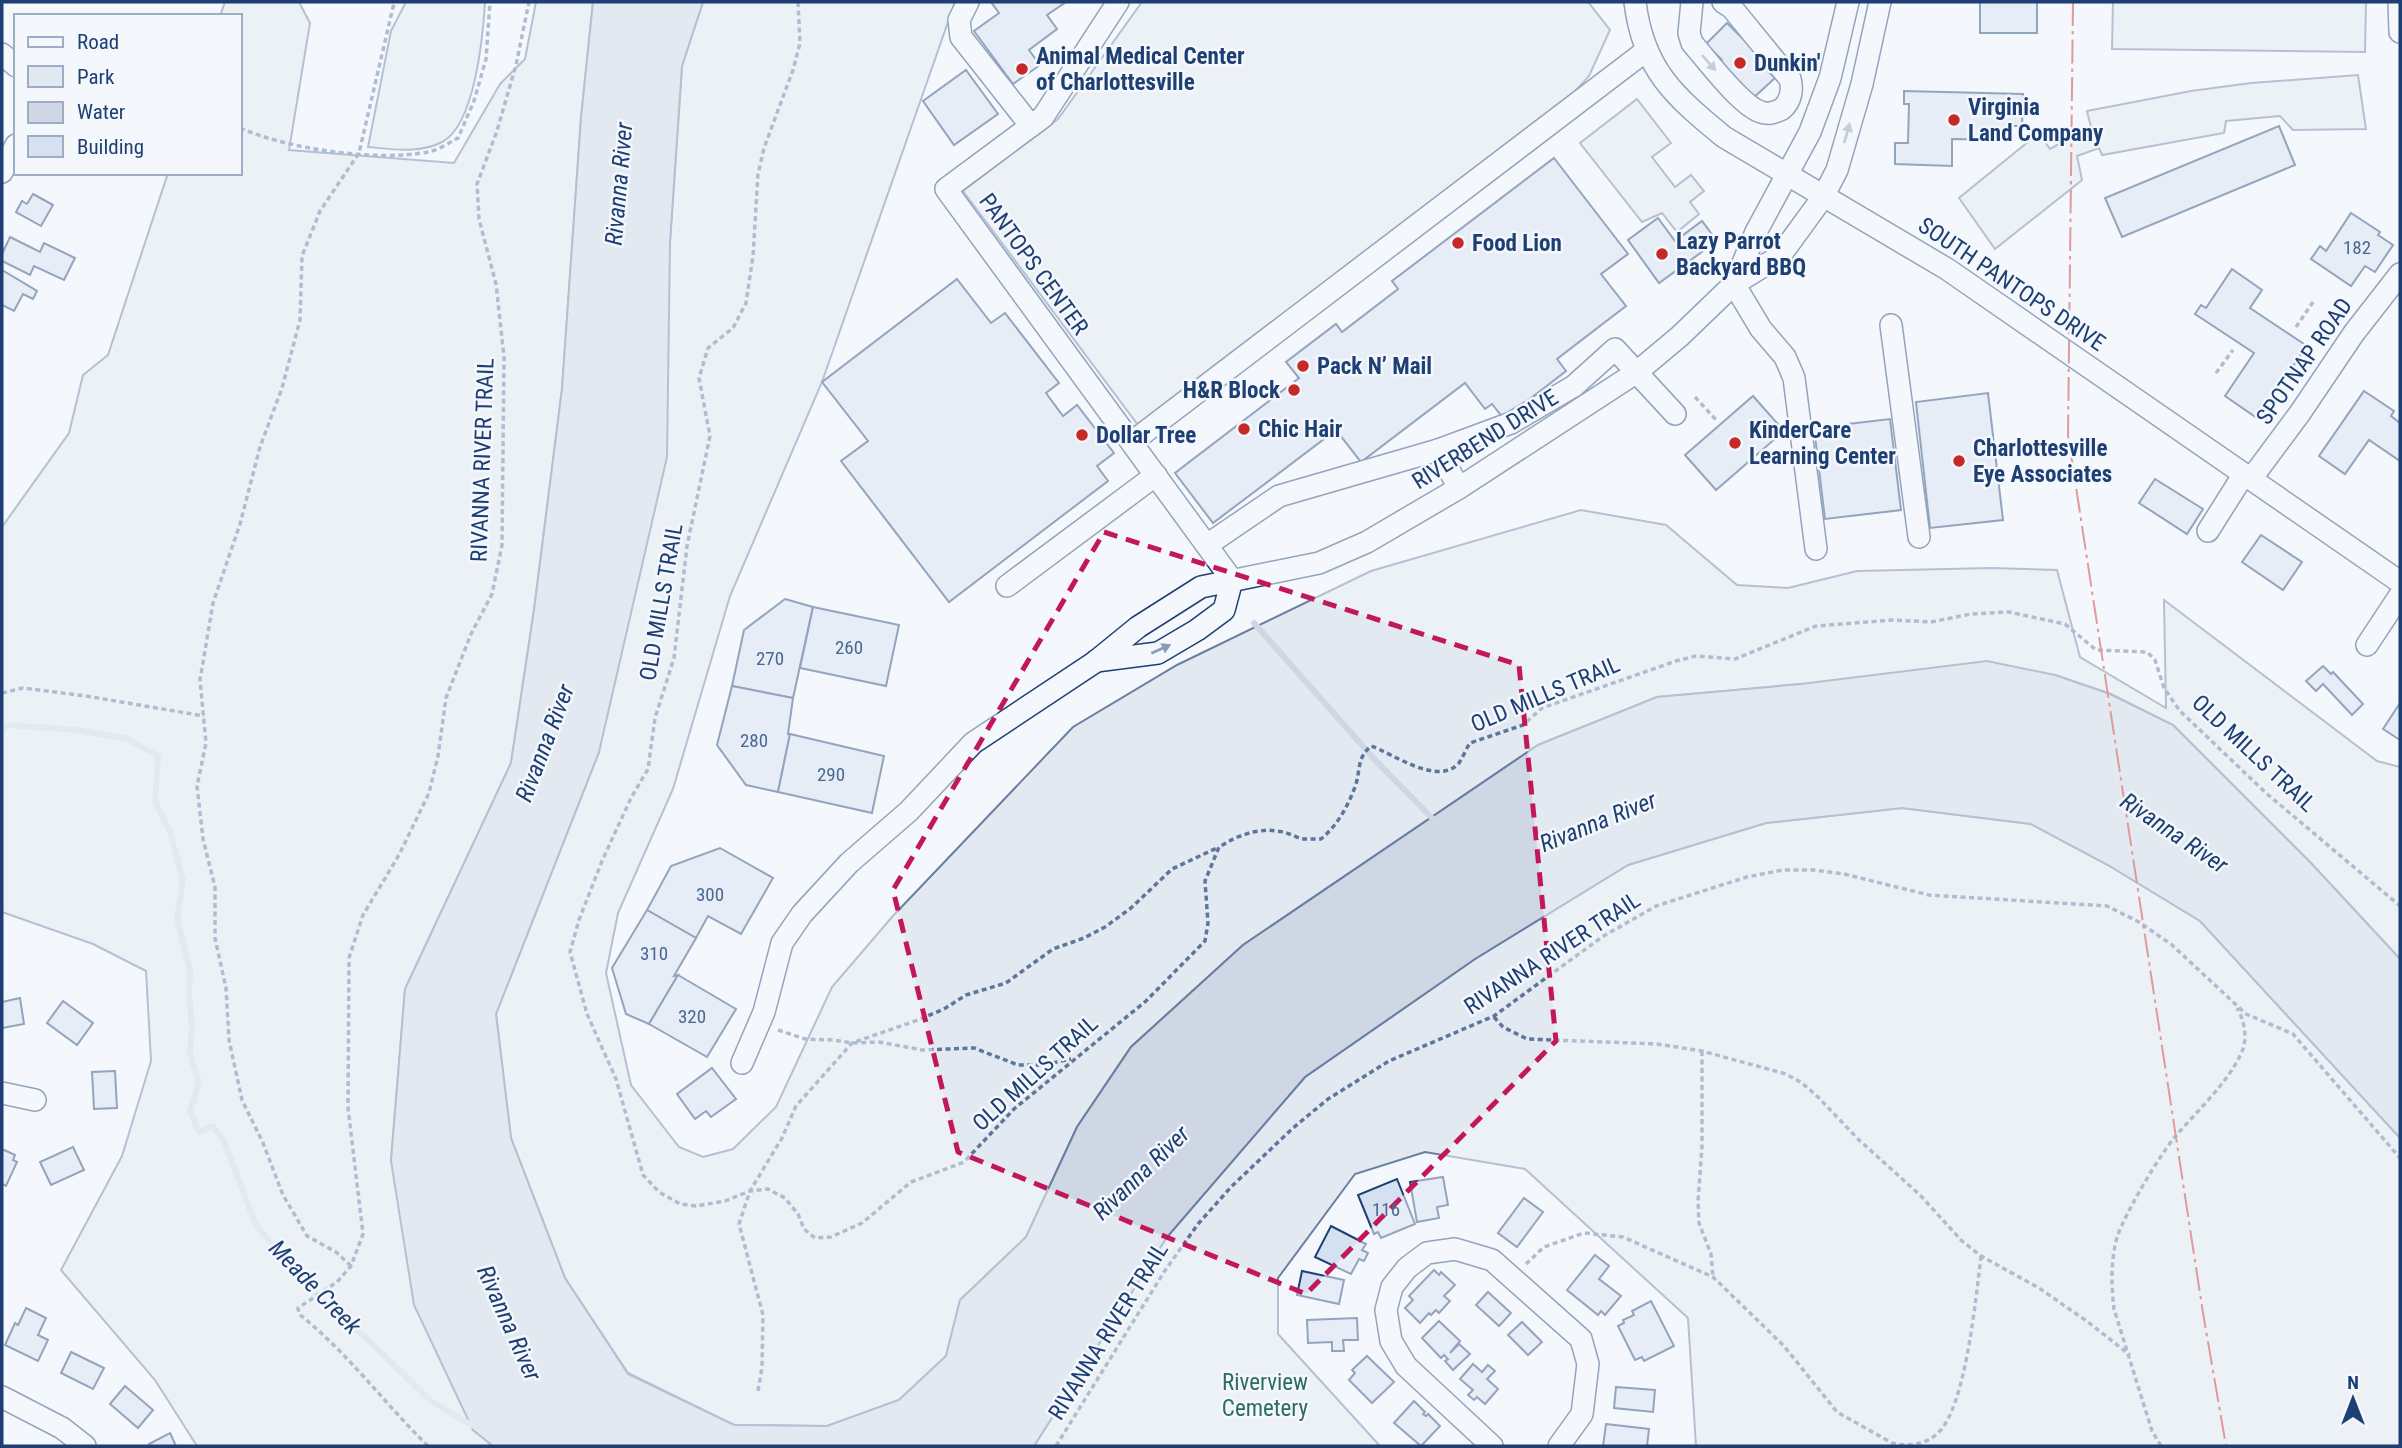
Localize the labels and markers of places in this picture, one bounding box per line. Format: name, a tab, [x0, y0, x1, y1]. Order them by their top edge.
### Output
place label: Animal Medical Center of Charlottesville	[1036, 43, 1245, 96]
place label: Dunkin'	[1754, 50, 1821, 77]
marker: Dunkin'	[1732, 55, 1748, 71]
marker: Animal Medical Center of Charlottesville	[1014, 61, 1030, 77]
place label: Virginia Land Company	[1968, 94, 2104, 147]
marker: Virginia Land Company	[1946, 112, 1962, 128]
place label: Lazy Parrot Backyard BBQ	[1676, 228, 1806, 281]
place label: Food Lion	[1472, 230, 1562, 257]
marker: Food Lion	[1450, 235, 1466, 251]
marker: Lazy Parrot Backyard BBQ	[1654, 246, 1670, 262]
place label: Pack N’ Mail	[1317, 353, 1432, 380]
marker: Pack N’ Mail	[1295, 358, 1311, 374]
place label: H&R Block	[1183, 377, 1281, 404]
marker: H&R Block	[1286, 382, 1302, 398]
place label: Chic Hair	[1258, 416, 1343, 443]
place label: KinderCare Learning Center	[1749, 417, 1896, 470]
marker: Chic Hair	[1236, 421, 1252, 437]
place label: Dollar Tree	[1096, 422, 1196, 449]
marker: Dollar Tree	[1074, 427, 1090, 443]
marker: KinderCare Learning Center	[1727, 435, 1743, 451]
place label: Charlottesville Eye Associates	[1973, 435, 2112, 488]
marker: Charlottesville Eye Associates	[1951, 453, 1967, 469]

